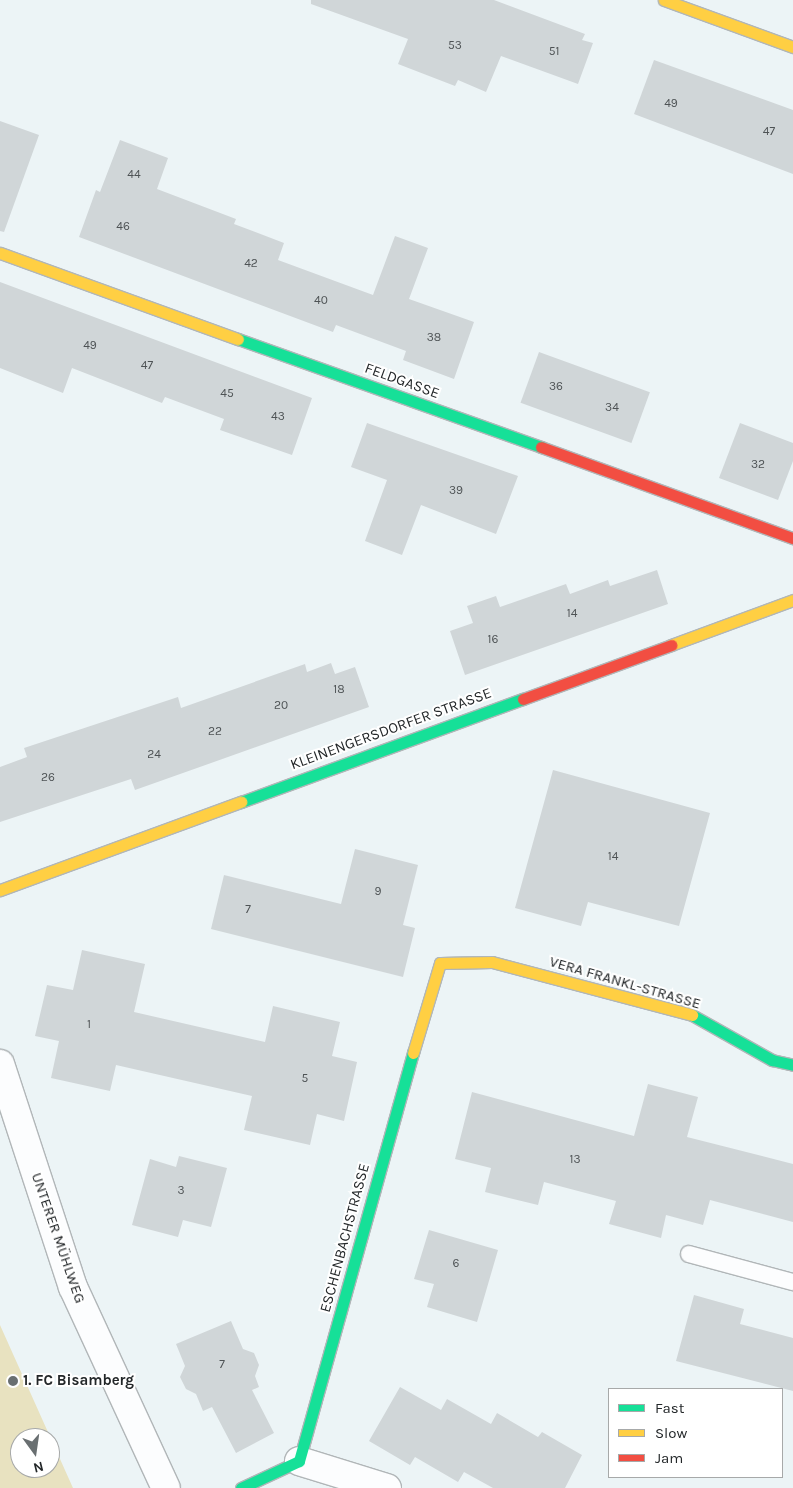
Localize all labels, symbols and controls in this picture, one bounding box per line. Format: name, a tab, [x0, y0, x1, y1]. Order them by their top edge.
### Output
house number: 53	[448, 39, 462, 53]
house number: 51	[549, 45, 559, 59]
house number: 49	[664, 97, 678, 111]
house number: 47	[763, 125, 775, 139]
house number: 44	[127, 168, 141, 182]
house number: 46	[116, 220, 130, 234]
house number: 42	[244, 257, 258, 271]
house number: 40	[314, 294, 328, 308]
house number: 38	[427, 331, 441, 345]
house number: 49	[83, 339, 97, 353]
house number: 47	[141, 359, 153, 373]
street label: FELDGASSE	[362, 359, 442, 403]
house number: 36	[549, 380, 563, 394]
house number: 45	[220, 387, 234, 401]
house number: 34	[605, 401, 619, 415]
house number: 43	[271, 410, 285, 424]
house number: 32	[751, 458, 765, 472]
house number: 39	[449, 484, 463, 498]
house number: 14	[567, 607, 577, 621]
house number: 16	[488, 633, 498, 647]
house number: 18	[333, 683, 345, 697]
street label: KLEINENGERSDORFER STRASSE	[288, 684, 494, 774]
house number: 20	[274, 699, 288, 713]
house number: 22	[208, 725, 222, 739]
house number: 24	[147, 748, 161, 762]
house number: 26	[41, 771, 55, 785]
house number: 14	[608, 850, 618, 864]
house number: 9	[375, 885, 381, 899]
house number: 7	[245, 903, 251, 917]
street label: VERA FRANKL-STRASSE	[547, 953, 703, 1013]
house number: 1	[87, 1018, 91, 1032]
house number: 5	[302, 1072, 308, 1086]
house number: 13	[569, 1153, 581, 1167]
street label: ESCHENBACHSTRASSE	[316, 1162, 374, 1314]
street label: UNTERER MÜHLWEG	[27, 1170, 89, 1306]
house number: 3	[177, 1184, 185, 1198]
house number: 6	[453, 1257, 459, 1271]
house number: 7	[219, 1358, 225, 1372]
place label: 1. FC Bisamberg	[23, 1372, 134, 1390]
marker: 1. FC Bisamberg	[7, 1375, 19, 1387]
legend	[608, 1388, 783, 1478]
text: Fast	[655, 1399, 684, 1417]
text: Slow	[655, 1424, 687, 1442]
north arrow	[10, 1428, 60, 1478]
text: Jam	[655, 1449, 683, 1467]
text: N	[32, 1458, 45, 1477]

